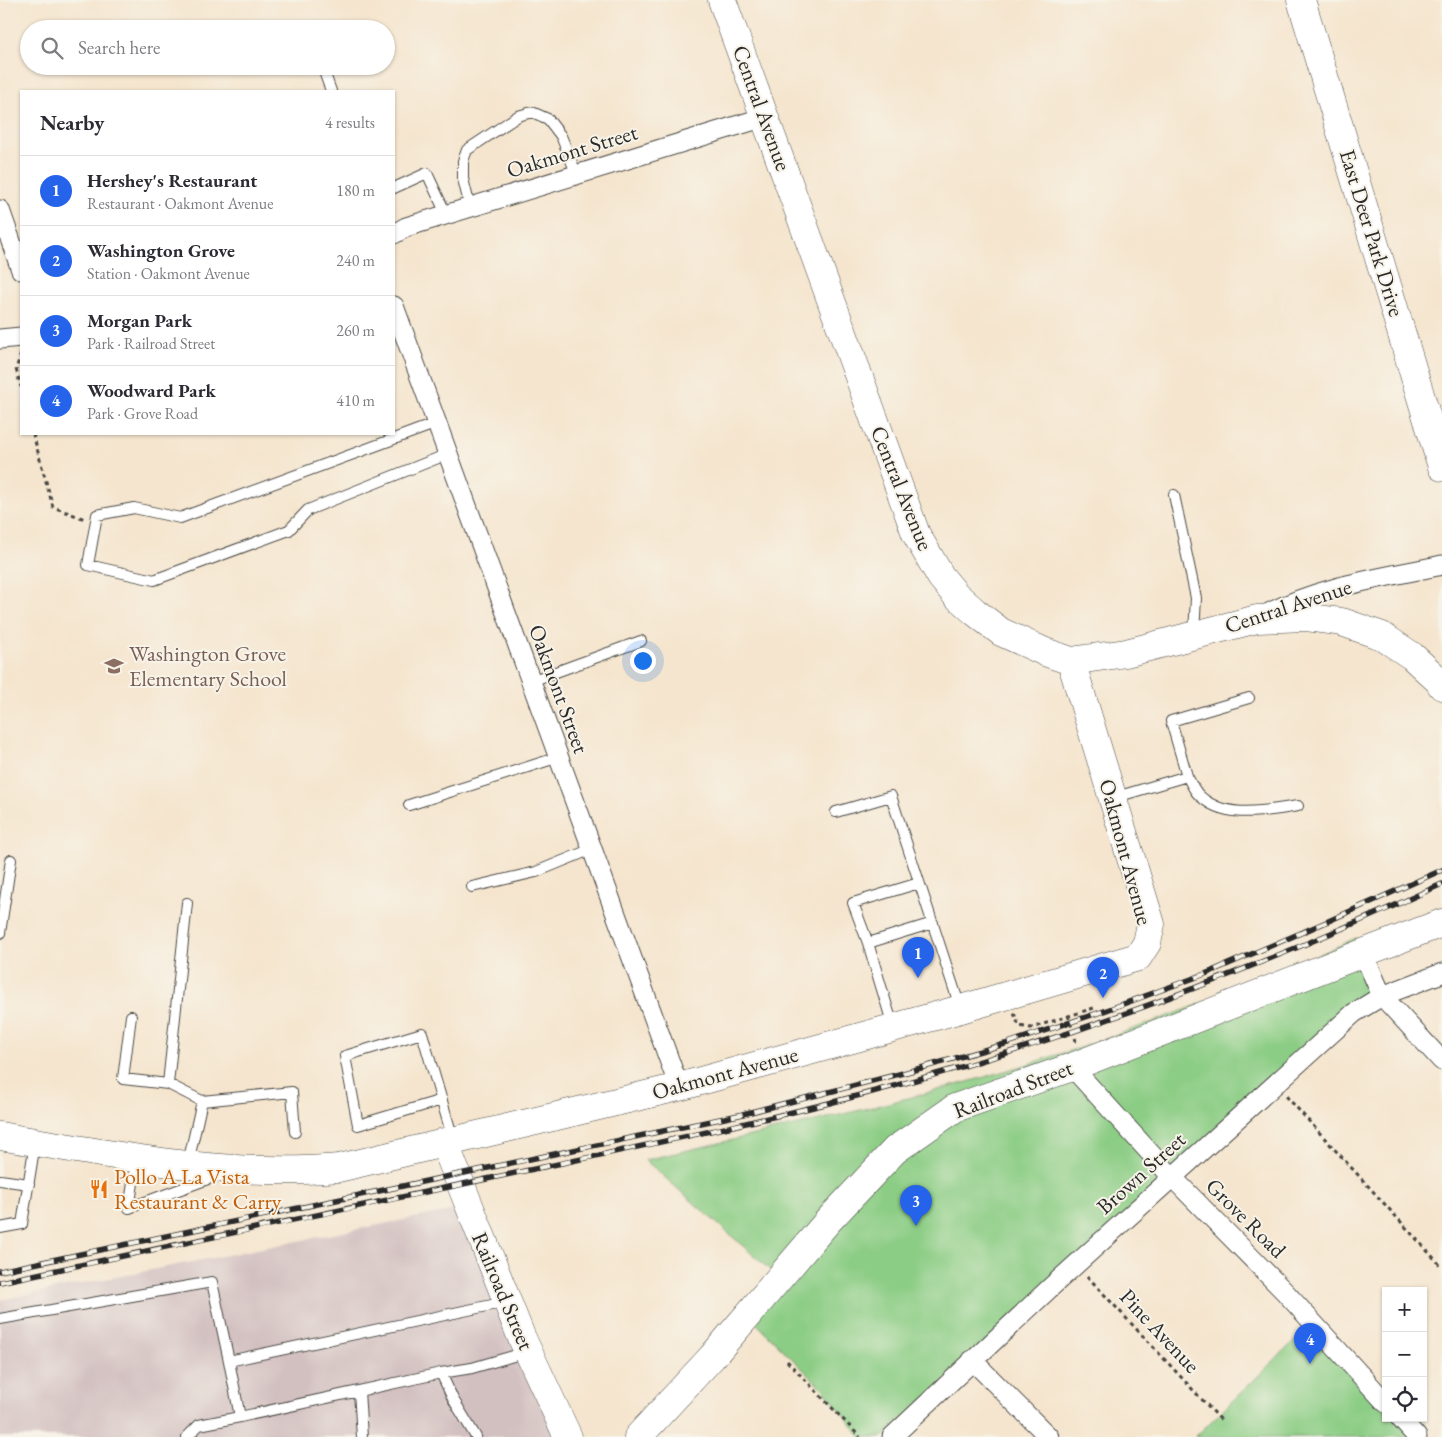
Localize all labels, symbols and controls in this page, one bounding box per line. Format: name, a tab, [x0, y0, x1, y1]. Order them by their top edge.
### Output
search box	[20, 20, 395, 75]
icon: search	[38, 34, 66, 62]
text: Search here	[78, 35, 160, 60]
street label: Central Avenue	[726, 41, 798, 175]
text: Nearby	[40, 109, 104, 136]
text: 4 results	[325, 112, 375, 133]
street label: Oakmont Street	[503, 117, 641, 185]
street label: East Deer Park Drive	[1333, 146, 1411, 320]
text: Hershey's Restaurant	[87, 168, 257, 193]
text: 1	[52, 180, 60, 201]
text: 180 m	[336, 180, 375, 201]
text: Restaurant · Oakmont Avenue	[87, 193, 274, 214]
text: Washington Grove	[87, 238, 235, 263]
text: 2	[52, 250, 60, 271]
text: 240 m	[336, 250, 375, 271]
text: Station · Oakmont Avenue	[87, 263, 250, 284]
text: Morgan Park	[87, 308, 192, 333]
text: 3	[52, 320, 60, 341]
text: 260 m	[336, 320, 375, 341]
text: Park · Railroad Street	[87, 333, 215, 354]
text: Woodward Park	[87, 378, 216, 403]
text: 4	[52, 390, 60, 411]
text: 410 m	[336, 390, 375, 411]
text: Park · Grove Road	[87, 403, 198, 424]
street label: Central Avenue	[864, 422, 940, 555]
street label: Central Avenue	[1221, 572, 1355, 640]
street label: Oakmont Street	[522, 621, 596, 758]
place label: Washington Grove Elementary School	[129, 639, 287, 693]
your location	[630, 648, 656, 674]
school or university icon: Washington Grove Elementary School	[103, 655, 125, 677]
street label: Oakmont Avenue	[1093, 776, 1160, 929]
pin: 1	[902, 937, 934, 978]
pin: 2	[1087, 957, 1119, 998]
street label: Oakmont Avenue	[649, 1039, 802, 1106]
street label: Railroad Street	[949, 1053, 1077, 1125]
street label: Brown Street	[1090, 1125, 1192, 1221]
place label: Pollo A La Vista Restaurant & Carry	[114, 1162, 282, 1216]
street label: Grove Road	[1200, 1172, 1293, 1265]
restaurant icon: Pollo A La Vista Restaurant & Carry	[88, 1178, 110, 1200]
pin: 3	[900, 1185, 932, 1226]
street label: Railroad Street	[465, 1228, 541, 1355]
street label: Pine Avenue	[1113, 1283, 1207, 1380]
map controls	[1382, 1287, 1427, 1422]
button: +	[1382, 1287, 1427, 1332]
pin: 4	[1294, 1323, 1326, 1364]
button: −	[1382, 1332, 1427, 1377]
button: locate	[1382, 1377, 1427, 1422]

